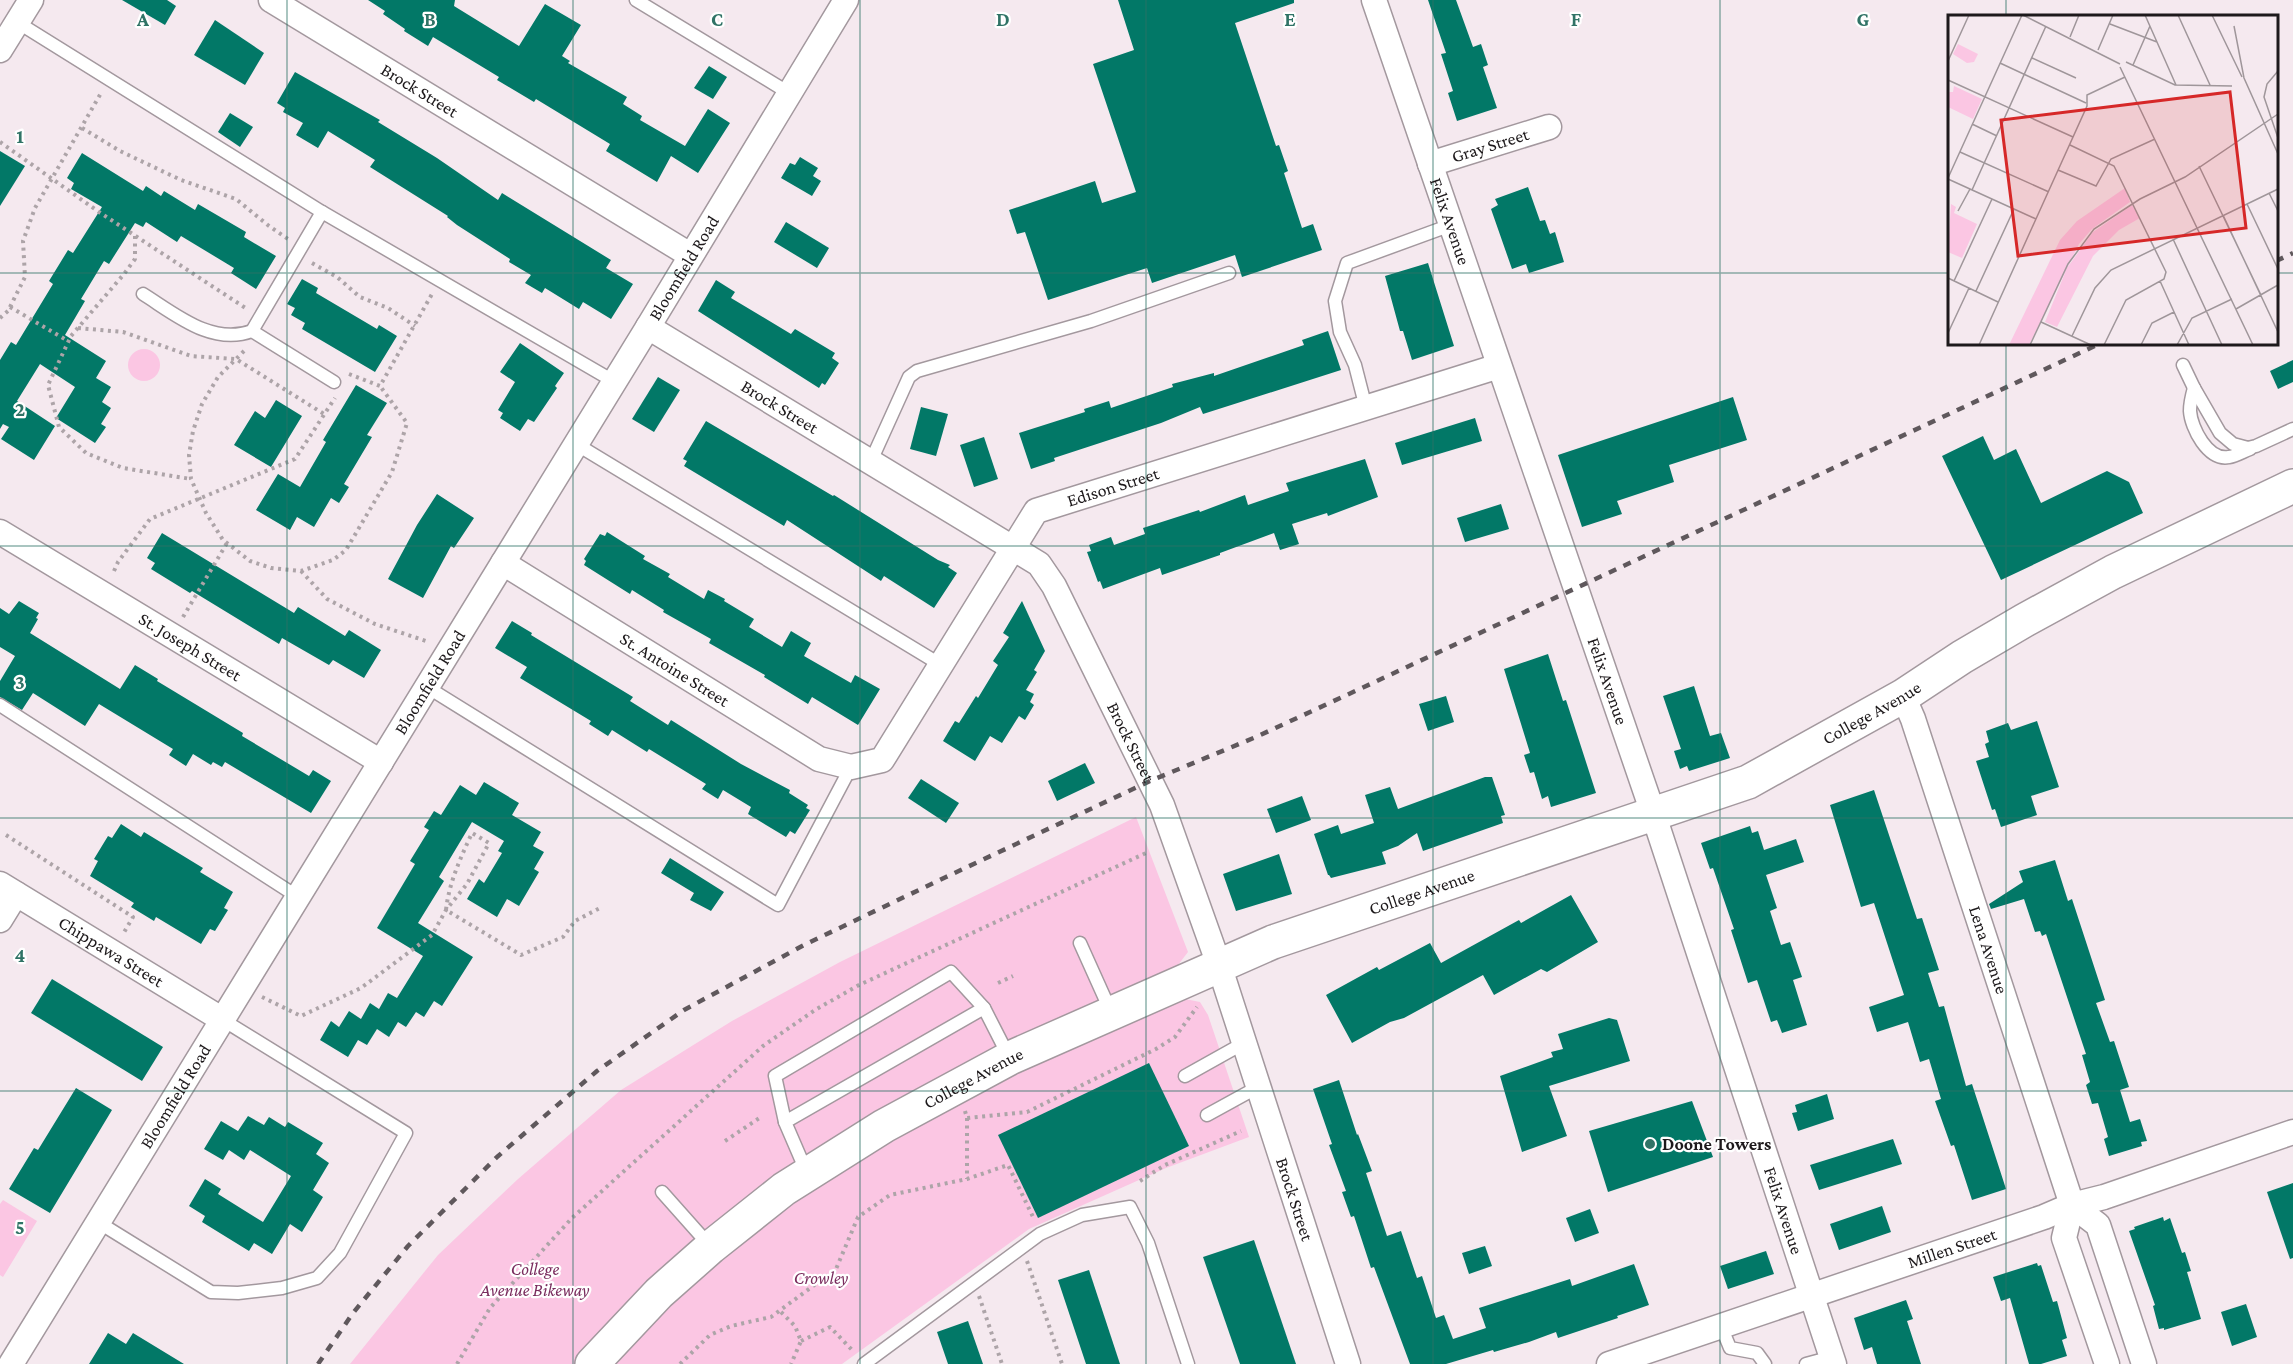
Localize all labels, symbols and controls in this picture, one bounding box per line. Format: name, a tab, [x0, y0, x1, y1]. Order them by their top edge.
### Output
text: A	[136, 8, 150, 30]
text: B	[424, 8, 436, 30]
text: C	[711, 8, 723, 30]
text: D	[996, 8, 1010, 30]
text: E	[1284, 8, 1296, 30]
text: F	[1571, 8, 1582, 30]
text: G	[1857, 8, 1870, 30]
inset map	[1948, 15, 2278, 345]
street label: Brock Street	[378, 59, 463, 122]
street label: Gray Street	[1449, 124, 1532, 167]
text: 1	[16, 125, 24, 147]
street label: Felix Avenue	[1426, 175, 1474, 268]
street label: Bloomfield Road	[644, 212, 723, 324]
street label: Brock Street	[738, 376, 823, 438]
text: 2	[15, 398, 25, 420]
street label: Edison Street	[1064, 463, 1162, 511]
street label: St. Joseph Street	[135, 608, 246, 686]
street label: Bloomfield Road	[390, 626, 470, 738]
street label: St. Antoine Street	[616, 628, 734, 711]
street label: Felix Avenue	[1584, 635, 1632, 727]
text: 3	[15, 671, 25, 693]
street label: College Avenue	[1819, 677, 1925, 749]
street label: Brock Street	[1103, 699, 1160, 786]
street label: College Avenue	[1366, 865, 1477, 919]
street label: Lena Avenue	[1965, 903, 2012, 996]
street label: Chippawa Street	[55, 912, 168, 992]
text: 4	[15, 944, 26, 966]
street label: Bloomfield Road	[136, 1040, 215, 1152]
street label: College Avenue	[920, 1043, 1026, 1113]
place label: Doone Towers	[1662, 1134, 1771, 1154]
marker: Doone Towers	[1643, 1137, 1657, 1151]
street label: Brock Street	[1272, 1155, 1318, 1244]
street label: Felix Avenue	[1760, 1164, 1807, 1257]
text: 5	[15, 1216, 25, 1238]
street label: Millen Street	[1905, 1224, 2000, 1272]
park label: College Avenue Bikeway	[479, 1259, 590, 1300]
park label: Crowley	[794, 1268, 849, 1288]

